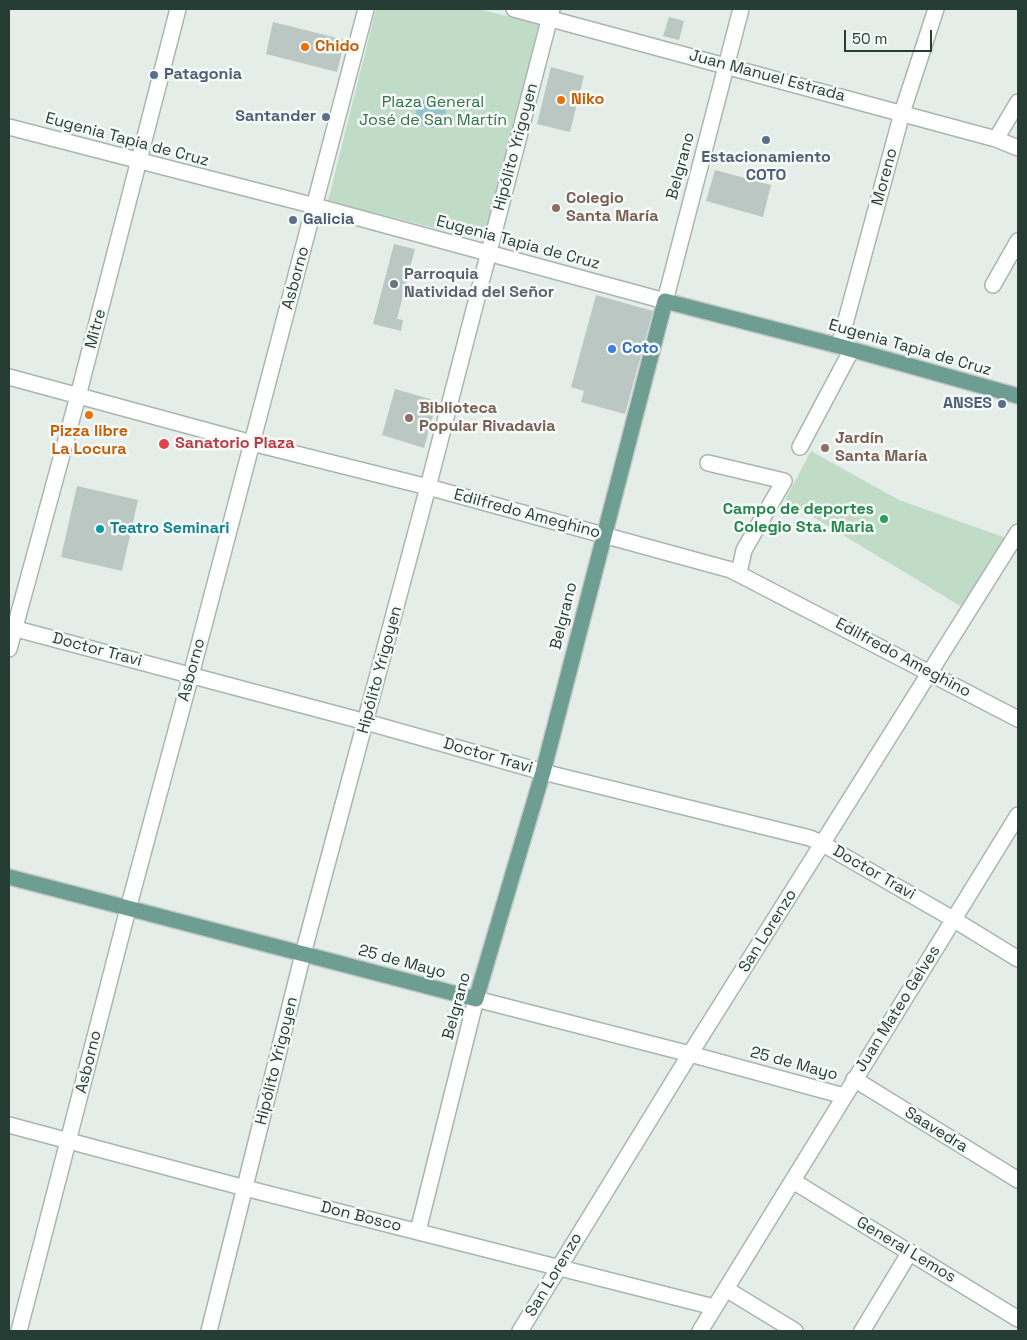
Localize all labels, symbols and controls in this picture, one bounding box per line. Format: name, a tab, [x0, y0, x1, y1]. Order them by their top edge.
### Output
scale bar	[847, 20, 934, 52]
text: 50 m	[852, 29, 887, 48]
place label: Chido	[315, 37, 359, 57]
marker: Chido	[299, 41, 311, 53]
street label: Juan Manuel Estrada	[687, 46, 847, 106]
place label: Patagonia	[164, 65, 242, 85]
marker: Patagonia	[148, 69, 160, 81]
street label: Hipólito Yrigoyen	[490, 81, 542, 213]
place label: Niko	[571, 90, 604, 110]
park label: Plaza General José de San Martín	[359, 93, 507, 131]
marker: Niko	[555, 94, 567, 106]
place label: Santander	[235, 107, 316, 127]
street label: Eugenia Tapia de Cruz	[43, 109, 211, 171]
marker: Santander	[320, 111, 332, 123]
street label: Belgrano	[663, 130, 699, 202]
marker: Estacionamiento COTO	[760, 134, 772, 146]
street label: Moreno	[868, 146, 902, 208]
place label: Estacionamiento COTO	[701, 148, 831, 186]
place label: Colegio Santa María	[566, 189, 658, 227]
marker: Colegio Santa María	[550, 202, 562, 214]
place label: Galicia	[303, 210, 354, 230]
street label: Eugenia Tapia de Cruz	[434, 212, 602, 274]
marker: Galicia	[287, 214, 299, 226]
street label: Asborno	[278, 244, 314, 312]
place label: Parroquia Natividad del Señor	[404, 265, 554, 303]
marker: Parroquia Natividad del Señor	[388, 278, 400, 290]
street label: Mitre	[82, 307, 110, 351]
street label: Eugenia Tapia de Cruz	[826, 316, 994, 380]
place label: Coto	[622, 339, 659, 359]
marker: Coto	[606, 343, 618, 355]
place label: ANSES	[943, 394, 992, 414]
marker: ANSES	[996, 398, 1008, 410]
place label: Biblioteca Popular Rivadavia	[419, 399, 556, 437]
marker: Pizza libre La Locura	[83, 409, 95, 421]
marker: Biblioteca Popular Rivadavia	[403, 412, 415, 424]
place label: Pizza libre La Locura	[50, 422, 128, 460]
place label: Jardín Santa María	[835, 429, 927, 467]
place label: Sanatorio Plaza	[175, 434, 294, 454]
marker: Sanatorio Plaza	[157, 437, 171, 451]
marker: Jardín Santa María	[819, 442, 831, 454]
street label: Edilfredo Ameghino	[452, 485, 602, 543]
place label: Campo de deportes Colegio Sta. Maria	[723, 500, 874, 538]
marker: Campo de deportes Colegio Sta. Maria	[878, 513, 890, 525]
place label: Teatro Seminari	[110, 519, 230, 539]
marker: Teatro Seminari	[94, 523, 106, 535]
street label: Belgrano	[546, 580, 582, 652]
street label: Hipólito Yrigoyen	[354, 604, 406, 736]
street label: Edilfredo Ameghino	[832, 614, 974, 702]
street label: Doctor Travi	[50, 629, 144, 671]
street label: Asborno	[174, 636, 210, 704]
street label: Doctor Travi	[441, 734, 535, 778]
street label: Doctor Travi	[829, 842, 919, 904]
street label: San Lorenzo	[735, 886, 801, 976]
street label: 25 de Mayo	[356, 941, 448, 983]
street label: Juan Mateo Gelves	[851, 942, 945, 1076]
street label: Belgrano	[439, 970, 475, 1042]
street label: Hipólito Yrigoyen	[252, 995, 302, 1127]
street label: Asborno	[72, 1028, 106, 1096]
street label: 25 de Mayo	[748, 1043, 840, 1085]
street label: Saavedra	[901, 1103, 971, 1157]
street label: Don Bosco	[319, 1198, 403, 1236]
street label: General Lemos	[853, 1213, 959, 1287]
street label: San Lorenzo	[521, 1230, 587, 1320]

